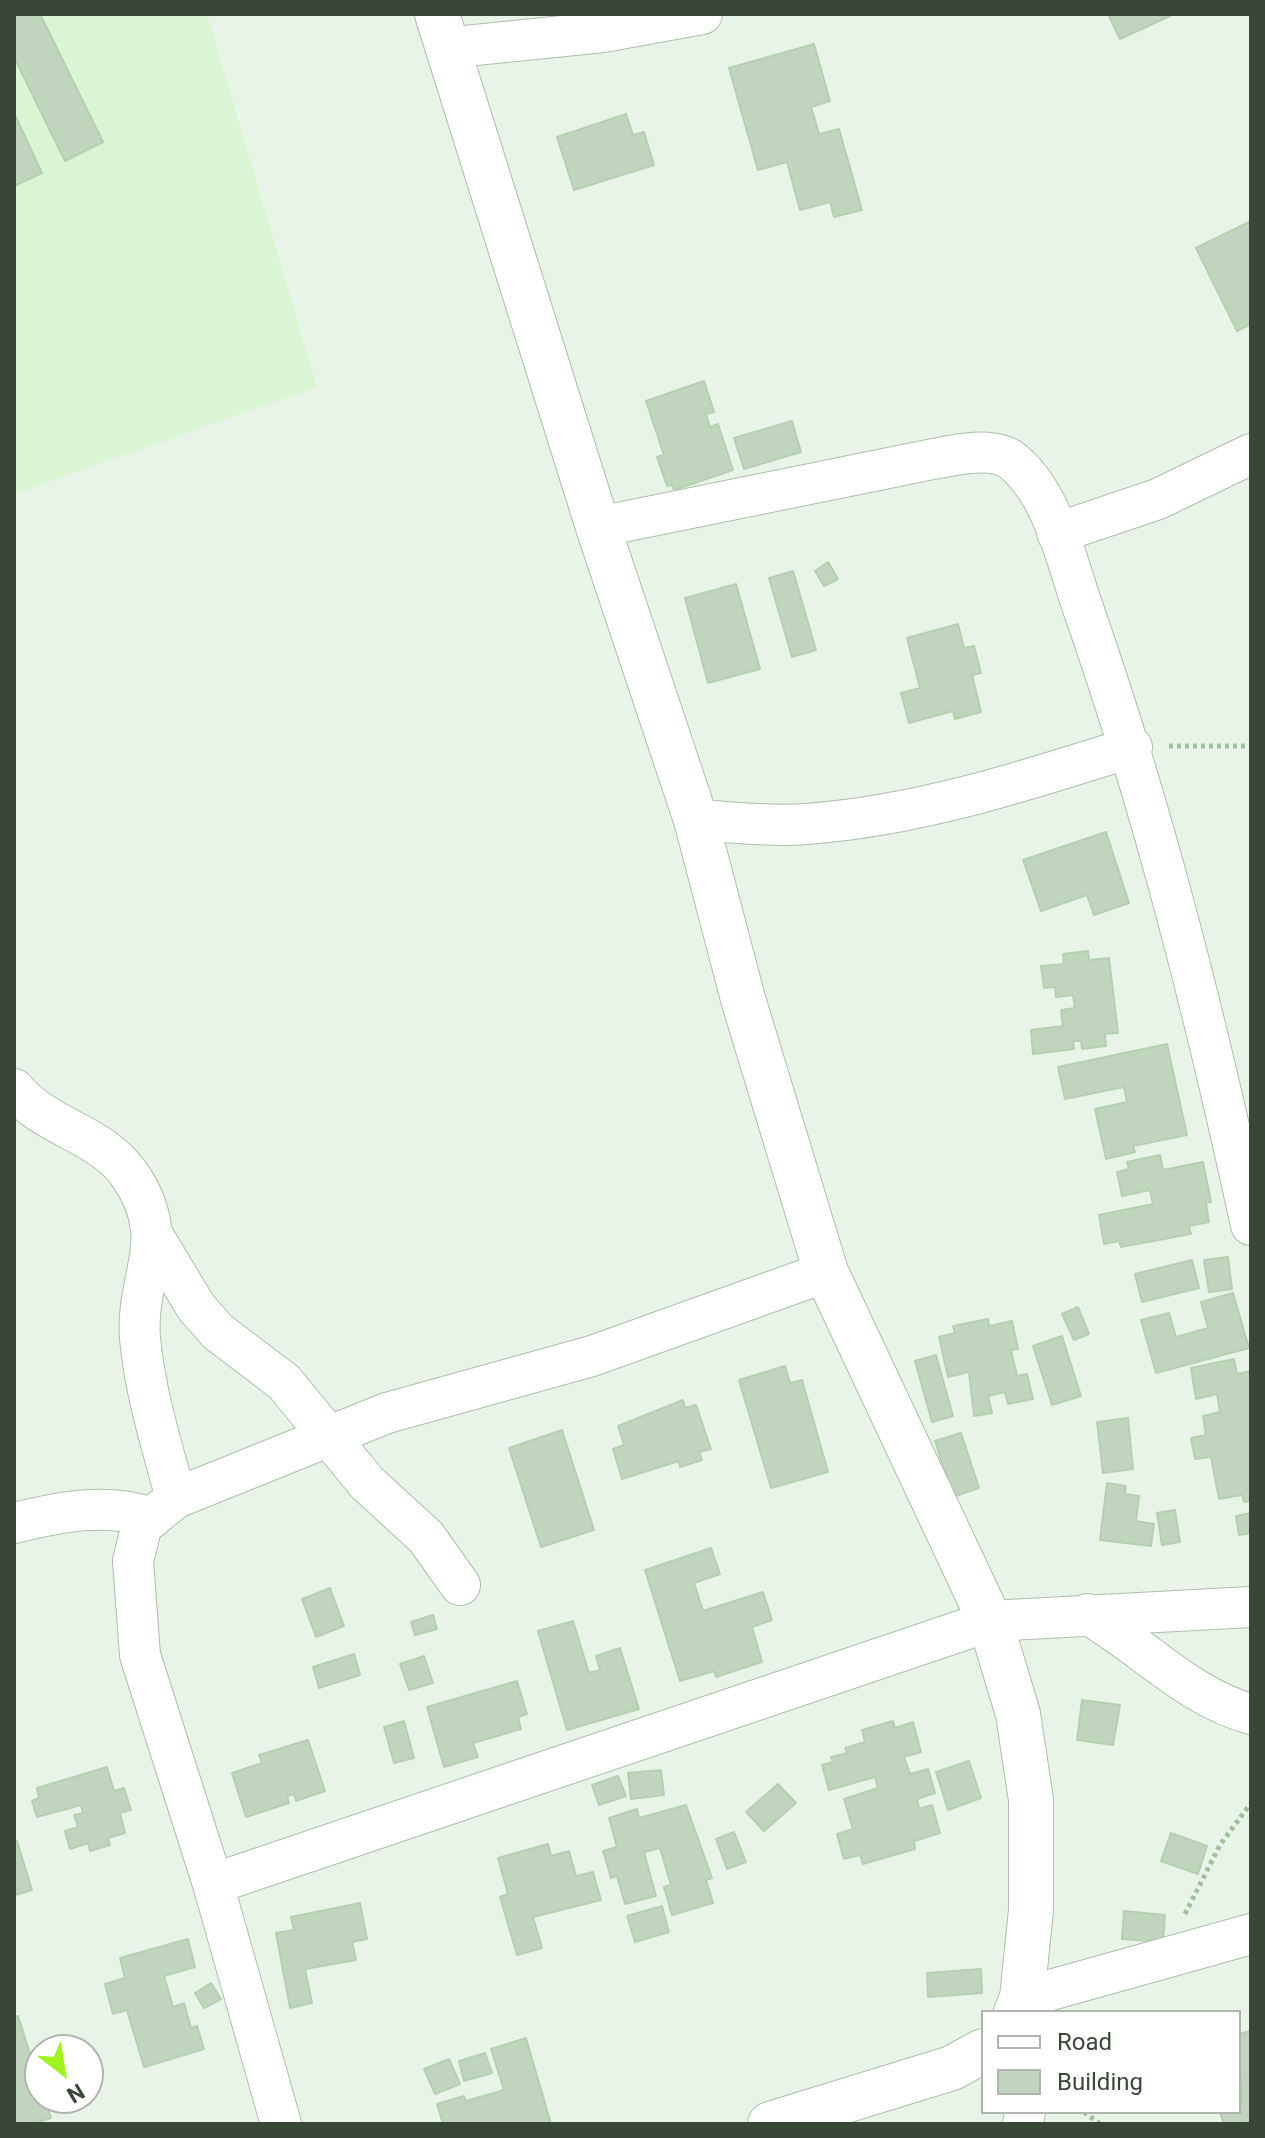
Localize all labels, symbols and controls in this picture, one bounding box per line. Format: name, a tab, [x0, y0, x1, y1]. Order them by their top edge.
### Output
legend	[981, 2010, 1241, 2114]
text: Road	[1057, 2028, 1112, 2056]
north arrow	[24, 2034, 104, 2114]
text: Building	[1057, 2068, 1143, 2096]
text: N	[62, 2079, 89, 2108]

